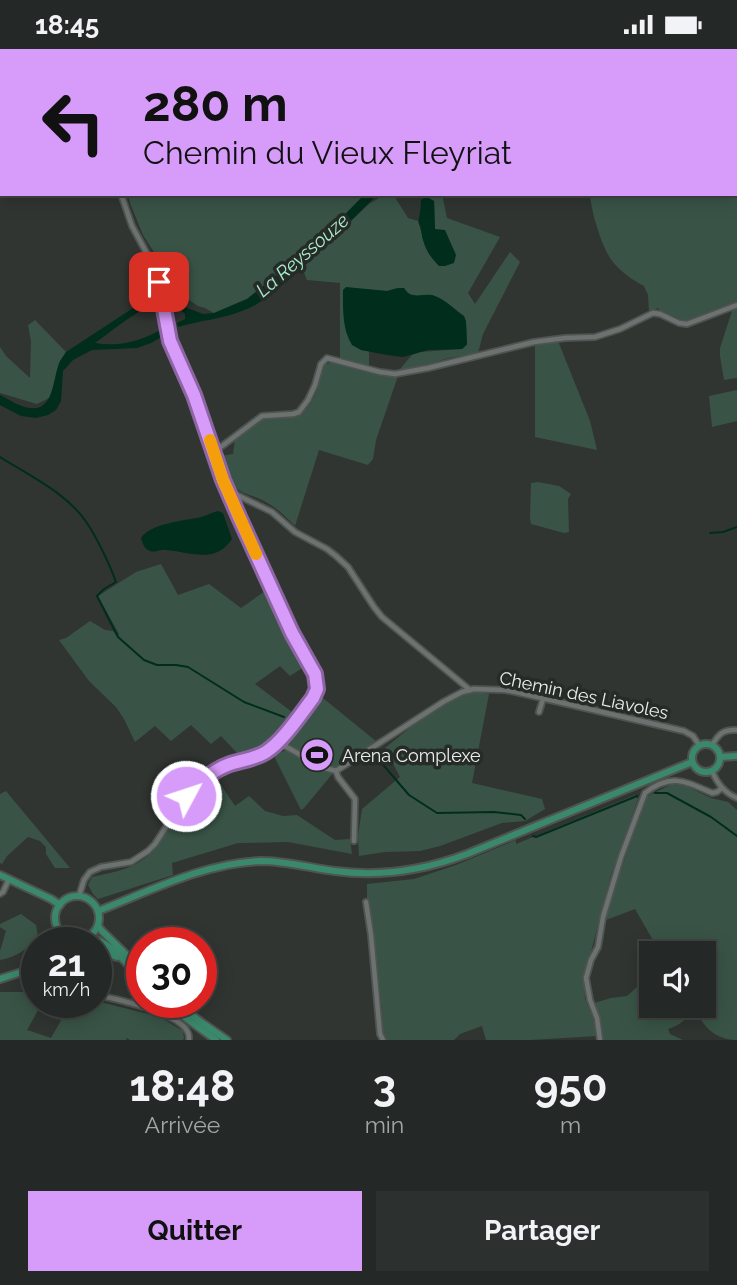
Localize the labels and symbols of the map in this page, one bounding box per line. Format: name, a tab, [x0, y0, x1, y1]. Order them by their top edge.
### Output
water label: La Reyssouze	[251, 209, 353, 301]
pin	[129, 252, 189, 312]
street label: Chemin des Liavoles	[498, 667, 671, 723]
sports icon: Arena Complexe	[298, 736, 336, 774]
place label: Arena Complexe	[342, 745, 481, 766]
position arrow	[149, 759, 223, 833]
speed limit sign: 30	[126, 927, 217, 1018]

